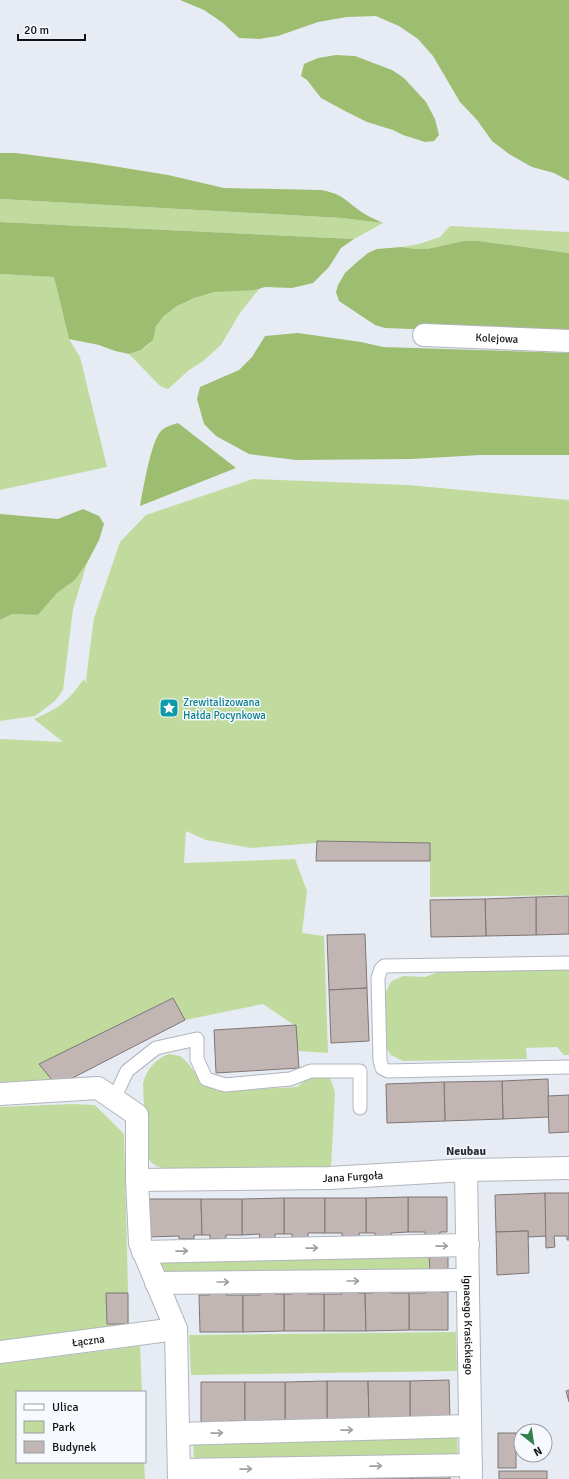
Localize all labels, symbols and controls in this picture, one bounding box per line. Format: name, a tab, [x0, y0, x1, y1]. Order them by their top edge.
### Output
scale bar	[18, 16, 85, 42]
text: 20 m	[24, 23, 49, 38]
street label: Kolejowa	[475, 331, 519, 345]
place label: Zrewitalizowana Hałda Pocynkowa	[183, 696, 266, 722]
place icon: Zrewitalizowana Hałda Pocynkowa	[158, 697, 180, 719]
district label: Neubau	[446, 1144, 486, 1159]
street label: Jana Furgoła	[323, 1168, 384, 1185]
one-way arrow	[435, 1242, 448, 1250]
one-way arrow	[305, 1244, 318, 1252]
one-way arrow	[175, 1247, 188, 1255]
street label: Ignacego Krasickiego	[461, 1275, 476, 1375]
one-way arrow	[346, 1277, 359, 1285]
one-way arrow	[216, 1278, 229, 1286]
street label: Łączna	[71, 1332, 106, 1349]
legend	[16, 1391, 146, 1463]
text: Ulica	[52, 1400, 79, 1415]
text: Park	[52, 1420, 75, 1435]
north arrow	[513, 1423, 553, 1463]
one-way arrow	[340, 1426, 353, 1433]
one-way arrow	[210, 1429, 223, 1437]
text: Budynek	[52, 1440, 96, 1455]
text: N	[531, 1444, 544, 1459]
one-way arrow	[369, 1463, 382, 1470]
one-way arrow	[239, 1465, 252, 1473]

